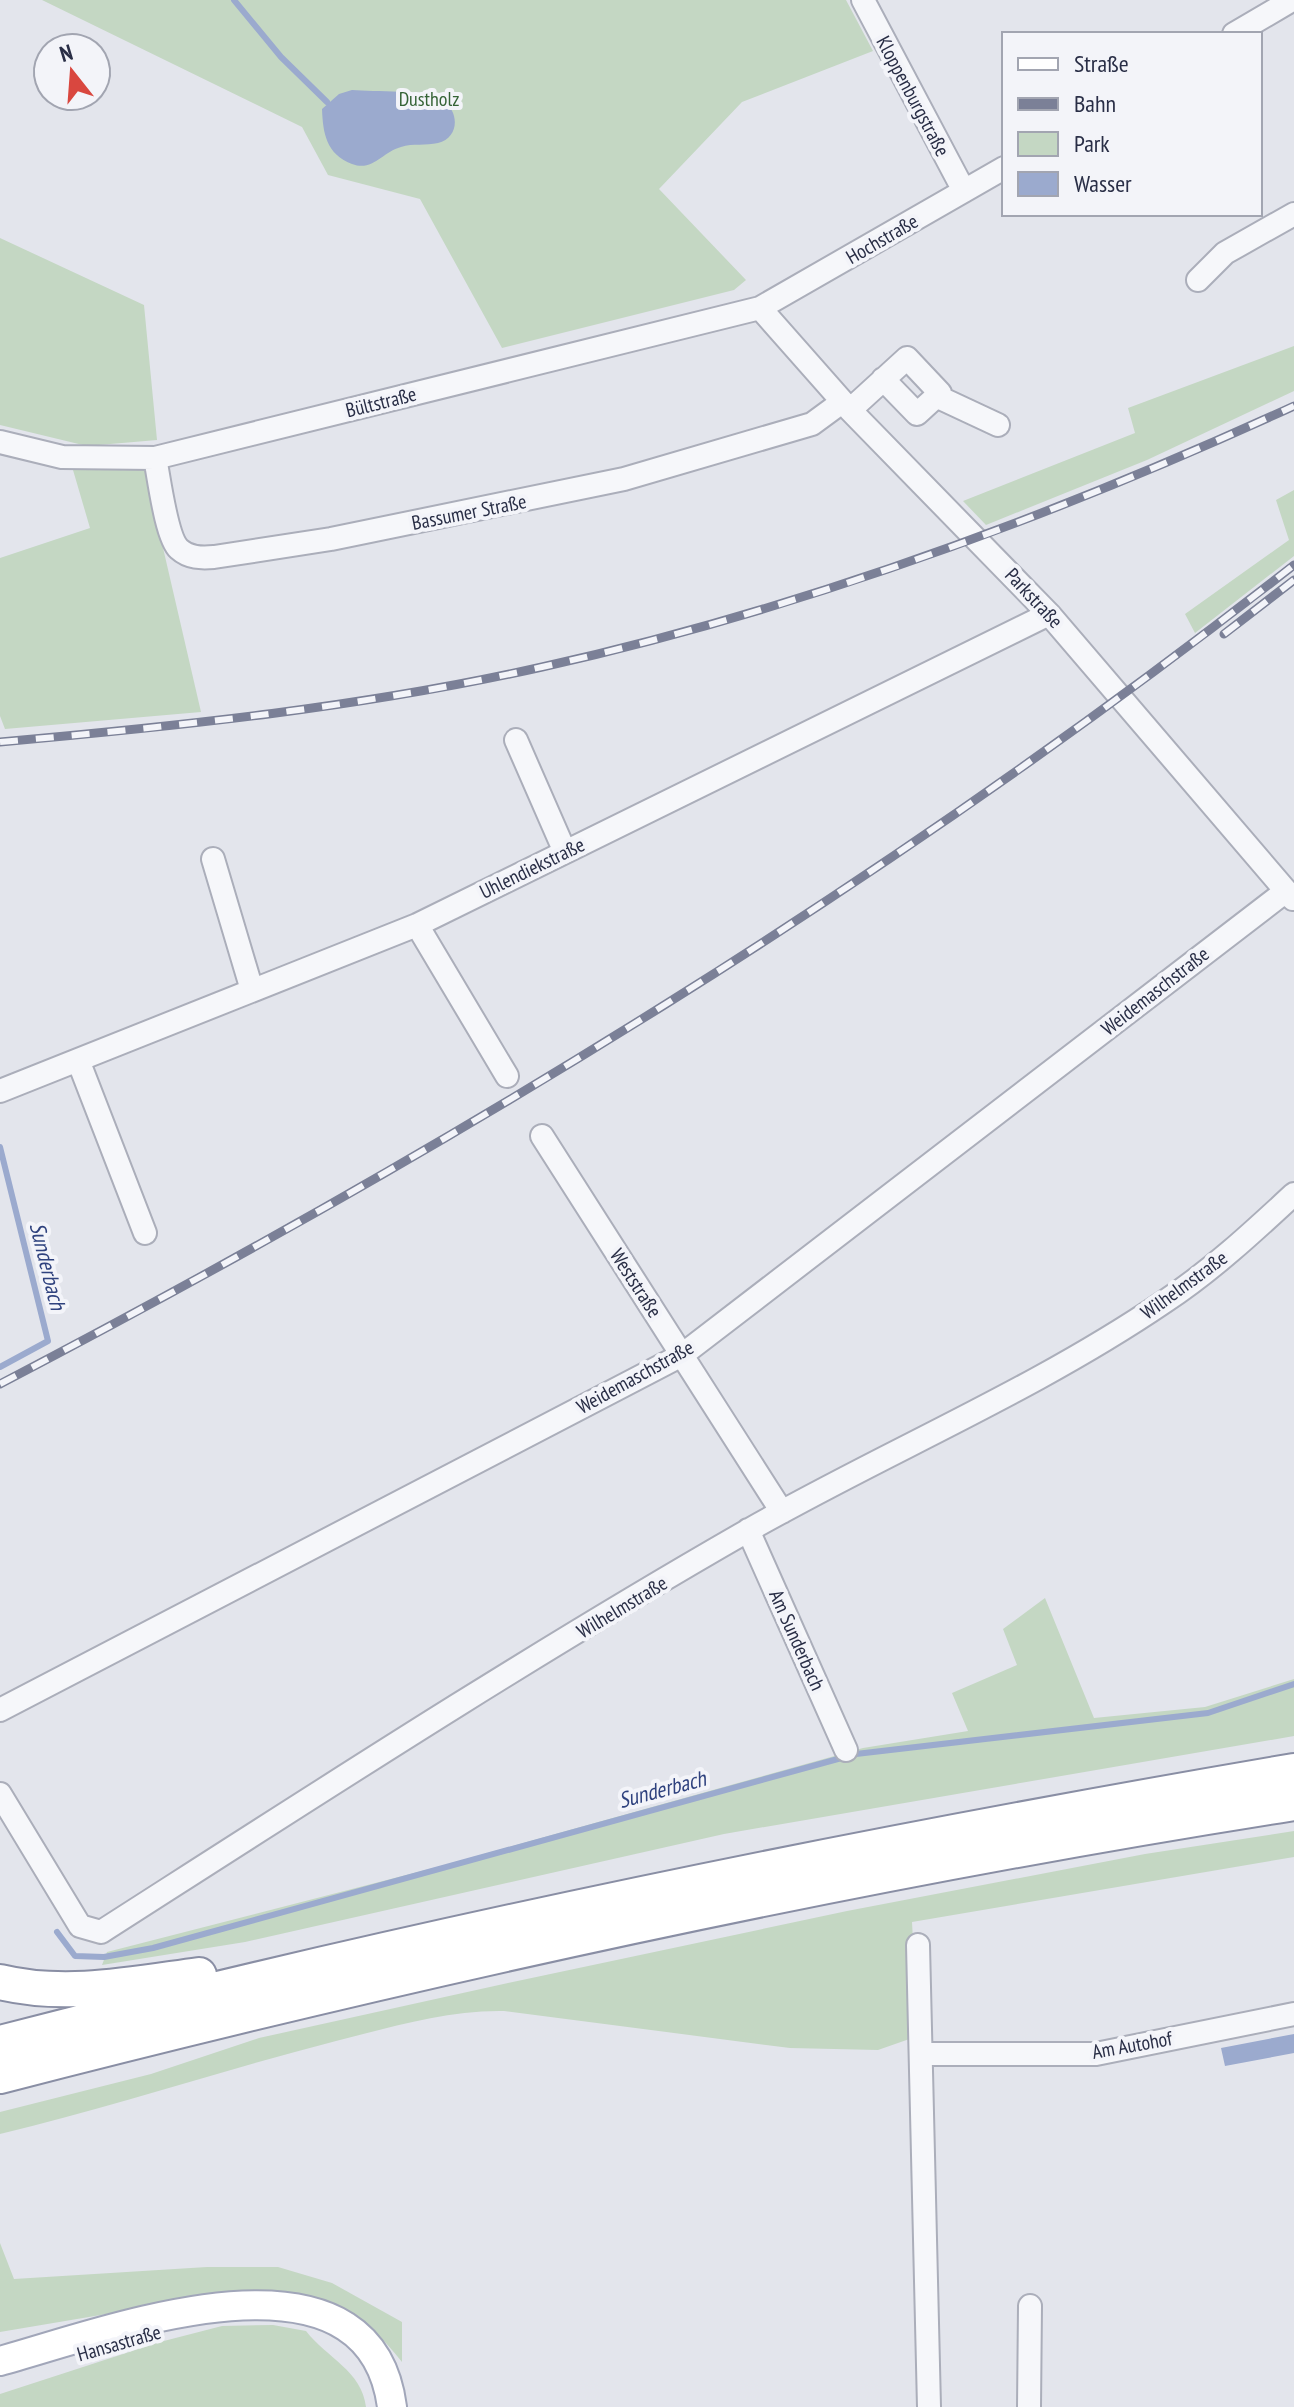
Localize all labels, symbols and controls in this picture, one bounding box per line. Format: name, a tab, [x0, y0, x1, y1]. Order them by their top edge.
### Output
street label: Kloppenburgstraße	[870, 31, 956, 161]
north arrow	[32, 32, 112, 112]
legend	[1002, 32, 1262, 216]
text: N	[56, 38, 76, 68]
text: Straße	[1074, 48, 1129, 79]
park label: Dustholz	[399, 86, 459, 112]
text: Bahn	[1074, 88, 1116, 119]
text: Park	[1074, 128, 1110, 159]
text: Wasser	[1074, 168, 1132, 199]
street label: Hochstraße	[841, 208, 923, 270]
street label: Bültstraße	[343, 381, 419, 423]
street label: Bassumer Straße	[409, 488, 529, 536]
street label: Parkstraße	[999, 562, 1069, 634]
street label: Uhlendiekstraße	[475, 831, 589, 905]
street label: Weidemaschstraße	[1096, 941, 1214, 1041]
water label: Sunderbach	[24, 1219, 73, 1314]
street label: Weststraße	[604, 1244, 668, 1322]
street label: Wilhelmstraße	[1136, 1245, 1232, 1325]
street label: Weidemaschstraße	[572, 1334, 698, 1420]
street label: Wilhelmstraße	[572, 1570, 672, 1644]
street label: Am Sunderbach	[763, 1585, 831, 1695]
water label: Sunderbach	[615, 1764, 710, 1814]
street label: Am Autohof	[1090, 2025, 1175, 2065]
street label: Hansastraße	[74, 2319, 164, 2367]

